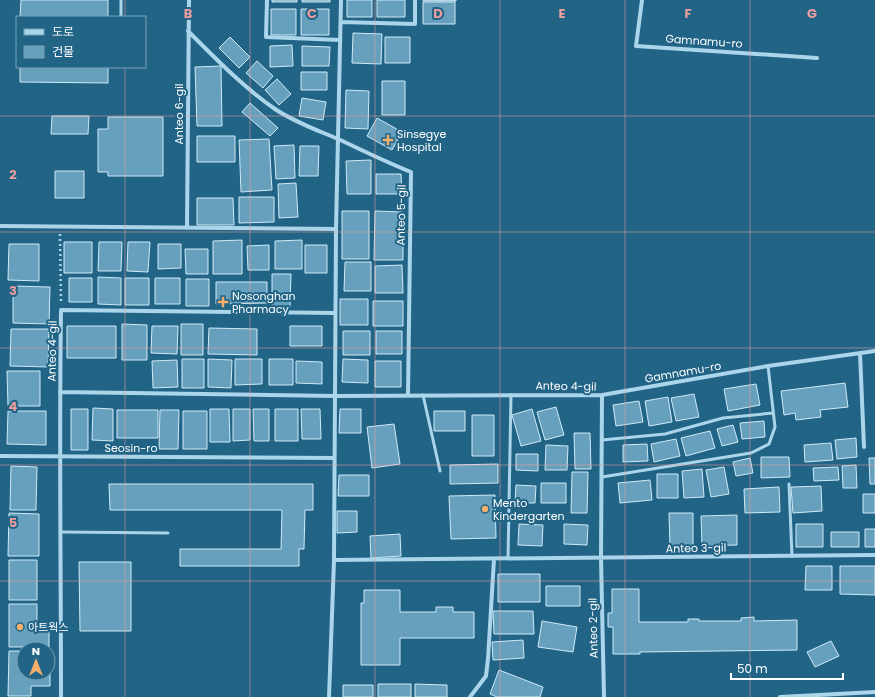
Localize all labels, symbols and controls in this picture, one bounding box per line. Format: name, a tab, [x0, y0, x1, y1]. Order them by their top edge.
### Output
text: B	[184, 4, 193, 23]
text: C	[307, 4, 317, 23]
text: D	[433, 4, 443, 23]
text: E	[558, 4, 566, 23]
text: F	[684, 4, 692, 23]
text: G	[807, 4, 817, 23]
legend	[16, 16, 146, 68]
text: 도로	[52, 23, 74, 40]
street label: Gamnamu-ro	[665, 30, 743, 52]
text: 건물	[52, 43, 74, 60]
street label: Anteo 6-gil	[171, 83, 187, 145]
place label: Sinsegye Hospital	[397, 126, 446, 155]
marker: Sinsegye Hospital	[382, 134, 394, 146]
text: 2	[9, 165, 17, 184]
street label: Anteo 5-gil	[392, 184, 410, 246]
text: 3	[9, 281, 17, 300]
place label: Nosonghan Pharmacy	[232, 288, 296, 317]
marker: Nosonghan Pharmacy	[217, 296, 229, 308]
street label: Anteo 4-gil	[43, 320, 61, 382]
street label: Gamnamu-ro	[644, 357, 722, 387]
street label: Anteo 4-gil	[535, 377, 597, 395]
text: 4	[9, 397, 18, 416]
street label: Seosin-ro	[104, 440, 158, 456]
place label: Mento Kindergarten	[493, 495, 565, 524]
marker: Mento Kindergarten	[480, 504, 490, 514]
text: 5	[9, 513, 17, 532]
street label: Anteo 3-gil	[666, 539, 726, 557]
street label: Anteo 2-gil	[584, 598, 602, 658]
place label: 아트웍스	[28, 619, 68, 635]
marker: 아트웍스	[15, 622, 25, 632]
north arrow	[16, 641, 56, 681]
text: N	[32, 643, 40, 659]
scale bar	[731, 655, 843, 681]
text: 50 m	[737, 660, 768, 677]

